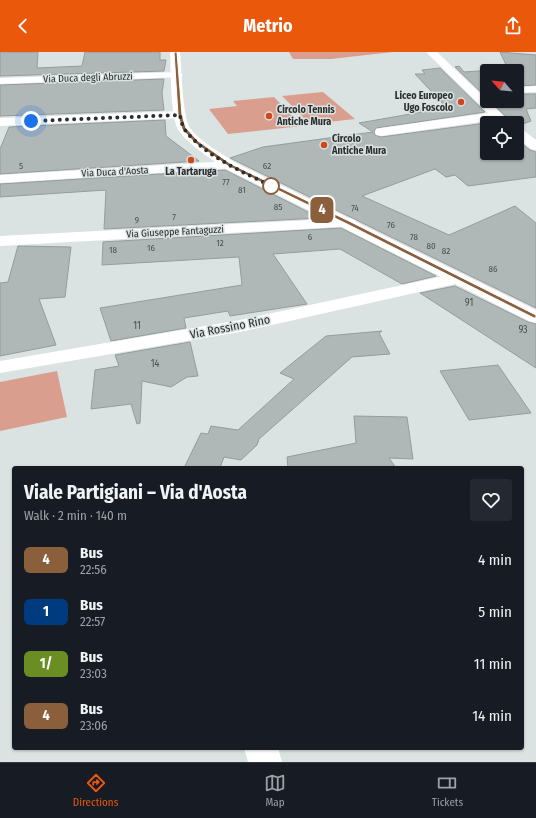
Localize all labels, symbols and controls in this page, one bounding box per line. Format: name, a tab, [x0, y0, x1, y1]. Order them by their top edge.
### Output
icon: back	[12, 15, 34, 37]
text: Metrio	[243, 15, 293, 37]
icon: share	[502, 15, 524, 37]
north arrow	[480, 64, 524, 108]
map controls	[480, 64, 524, 160]
street label: Via Duca degli Abruzzi	[43, 70, 133, 86]
place label: Liceo Europeo Ugo Foscolo	[395, 90, 454, 114]
marker: Liceo Europeo Ugo Foscolo	[456, 97, 466, 107]
place label: Circolo Tennis Antiche Mura	[276, 104, 335, 128]
your location	[21, 111, 41, 131]
marker: Circolo Tennis Antiche Mura	[264, 111, 274, 121]
button: locate	[480, 116, 524, 160]
place label: Circolo Antiche Mura	[331, 133, 386, 157]
marker: Circolo Antiche Mura	[319, 140, 329, 150]
marker: La Tartaruga	[186, 155, 196, 165]
house number: 5	[19, 161, 23, 171]
house number: 62	[263, 161, 271, 171]
street label: Via Duca d'Aosta	[81, 164, 149, 180]
place label: La Tartaruga	[165, 166, 217, 178]
house number: 77	[222, 177, 230, 187]
unlabelled marker	[262, 177, 280, 195]
house number: 81	[238, 185, 246, 195]
line badge: 4	[309, 197, 335, 223]
text: 4	[318, 201, 326, 218]
house number: 85	[274, 202, 282, 212]
house number: 74	[351, 203, 359, 213]
house number: 7	[172, 212, 176, 222]
house number: 9	[135, 215, 139, 225]
house number: 76	[387, 220, 395, 230]
street label: Via Giuseppe Fantaguzzi	[126, 223, 224, 241]
house number: 6	[308, 232, 313, 242]
house number: 78	[410, 232, 418, 242]
house number: 12	[216, 238, 224, 248]
house number: 80	[426, 241, 436, 251]
house number: 16	[147, 243, 156, 253]
house number: 18	[109, 245, 118, 255]
house number: 82	[442, 246, 450, 256]
house number: 86	[489, 264, 498, 274]
house number: 91	[465, 297, 473, 309]
street label: Via Rossino Rino	[189, 312, 271, 342]
house number: 11	[133, 320, 141, 332]
house number: 93	[518, 324, 528, 336]
house number: 14	[151, 358, 160, 370]
button: heart	[470, 479, 512, 521]
text: Viale Partigiani – Via d'Aosta	[24, 481, 247, 504]
text: Walk · 2 min · 140 m	[24, 508, 127, 523]
text: Bus	[80, 544, 103, 562]
text: 4	[42, 551, 50, 568]
text: 4 min	[478, 551, 512, 569]
text: 22:56	[80, 562, 107, 577]
text: Bus	[80, 596, 103, 614]
text: 1	[43, 603, 49, 620]
text: 5 min	[478, 603, 512, 621]
text: 22:57	[80, 614, 105, 629]
text: Bus	[80, 648, 103, 666]
text: 1/	[40, 655, 52, 672]
text: 11 min	[474, 655, 512, 673]
text: 23:03	[80, 666, 107, 681]
text: Bus	[80, 700, 103, 718]
text: 4	[42, 707, 50, 724]
text: 14 min	[472, 707, 512, 725]
text: 23:06	[80, 718, 108, 733]
tab: Directions	[73, 772, 118, 809]
tab: Map	[264, 772, 286, 809]
tab: Tickets	[432, 772, 463, 809]

